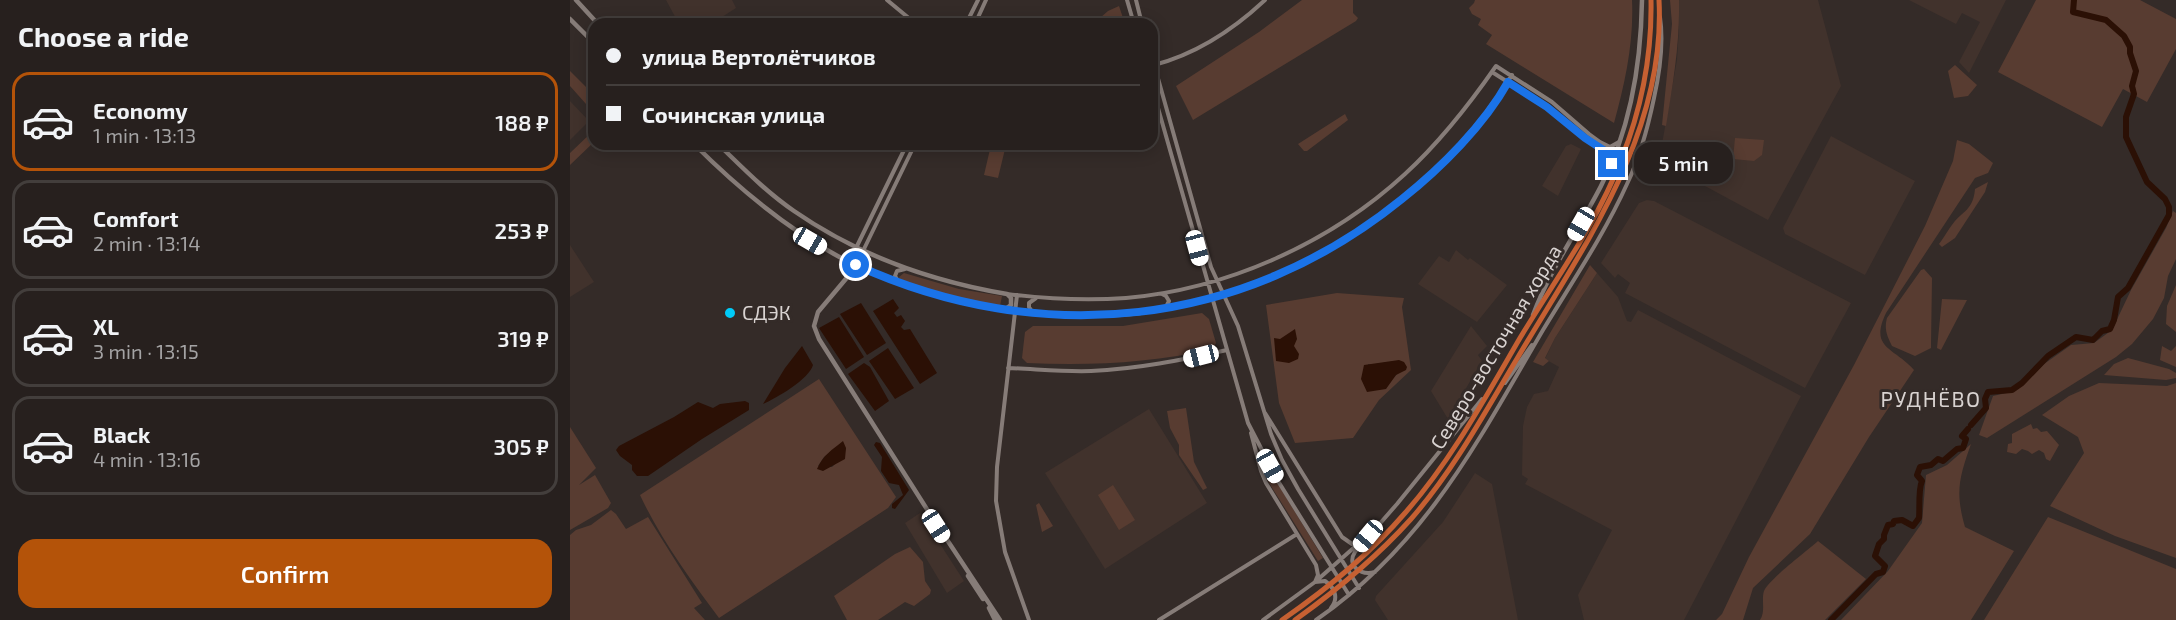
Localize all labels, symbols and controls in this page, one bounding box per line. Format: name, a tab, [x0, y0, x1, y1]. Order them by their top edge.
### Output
text: Choose a ride	[18, 20, 189, 52]
text: улица Вертолётчиков	[642, 43, 876, 69]
icon: car	[21, 95, 75, 149]
text: Economy	[93, 97, 188, 123]
text: Сочинская улица	[642, 101, 825, 127]
text: 188 ₽	[495, 109, 549, 135]
text: 1 min · 13:13	[93, 123, 196, 147]
callout: 5 min	[1633, 143, 1732, 185]
route end	[1598, 150, 1625, 177]
text: 5 min	[1659, 151, 1709, 175]
icon: car	[21, 203, 75, 257]
car	[1564, 204, 1598, 244]
text: Comfort	[93, 205, 178, 231]
text: 253 ₽	[495, 217, 549, 243]
car	[790, 224, 830, 258]
car	[1184, 228, 1210, 268]
text: 2 min · 13:14	[93, 231, 201, 255]
street label: Северо-восточная хорда	[1425, 240, 1566, 453]
route start	[842, 251, 869, 278]
place label: СДЭК	[742, 300, 791, 324]
marker: СДЭК	[723, 306, 737, 320]
icon: car	[21, 311, 75, 365]
text: XL	[93, 313, 119, 339]
text: 319 ₽	[497, 325, 549, 351]
text: 3 min · 13:15	[93, 339, 199, 363]
car	[1181, 343, 1221, 369]
district label: РУДНЁВО	[1881, 386, 1981, 411]
icon: car	[21, 419, 75, 473]
text: Black	[93, 421, 150, 447]
text: 305 ₽	[494, 433, 549, 459]
car	[1253, 446, 1287, 486]
text: 4 min · 13:16	[93, 447, 201, 471]
car	[919, 506, 953, 546]
car	[1350, 516, 1386, 556]
button: Confirm	[18, 539, 552, 608]

